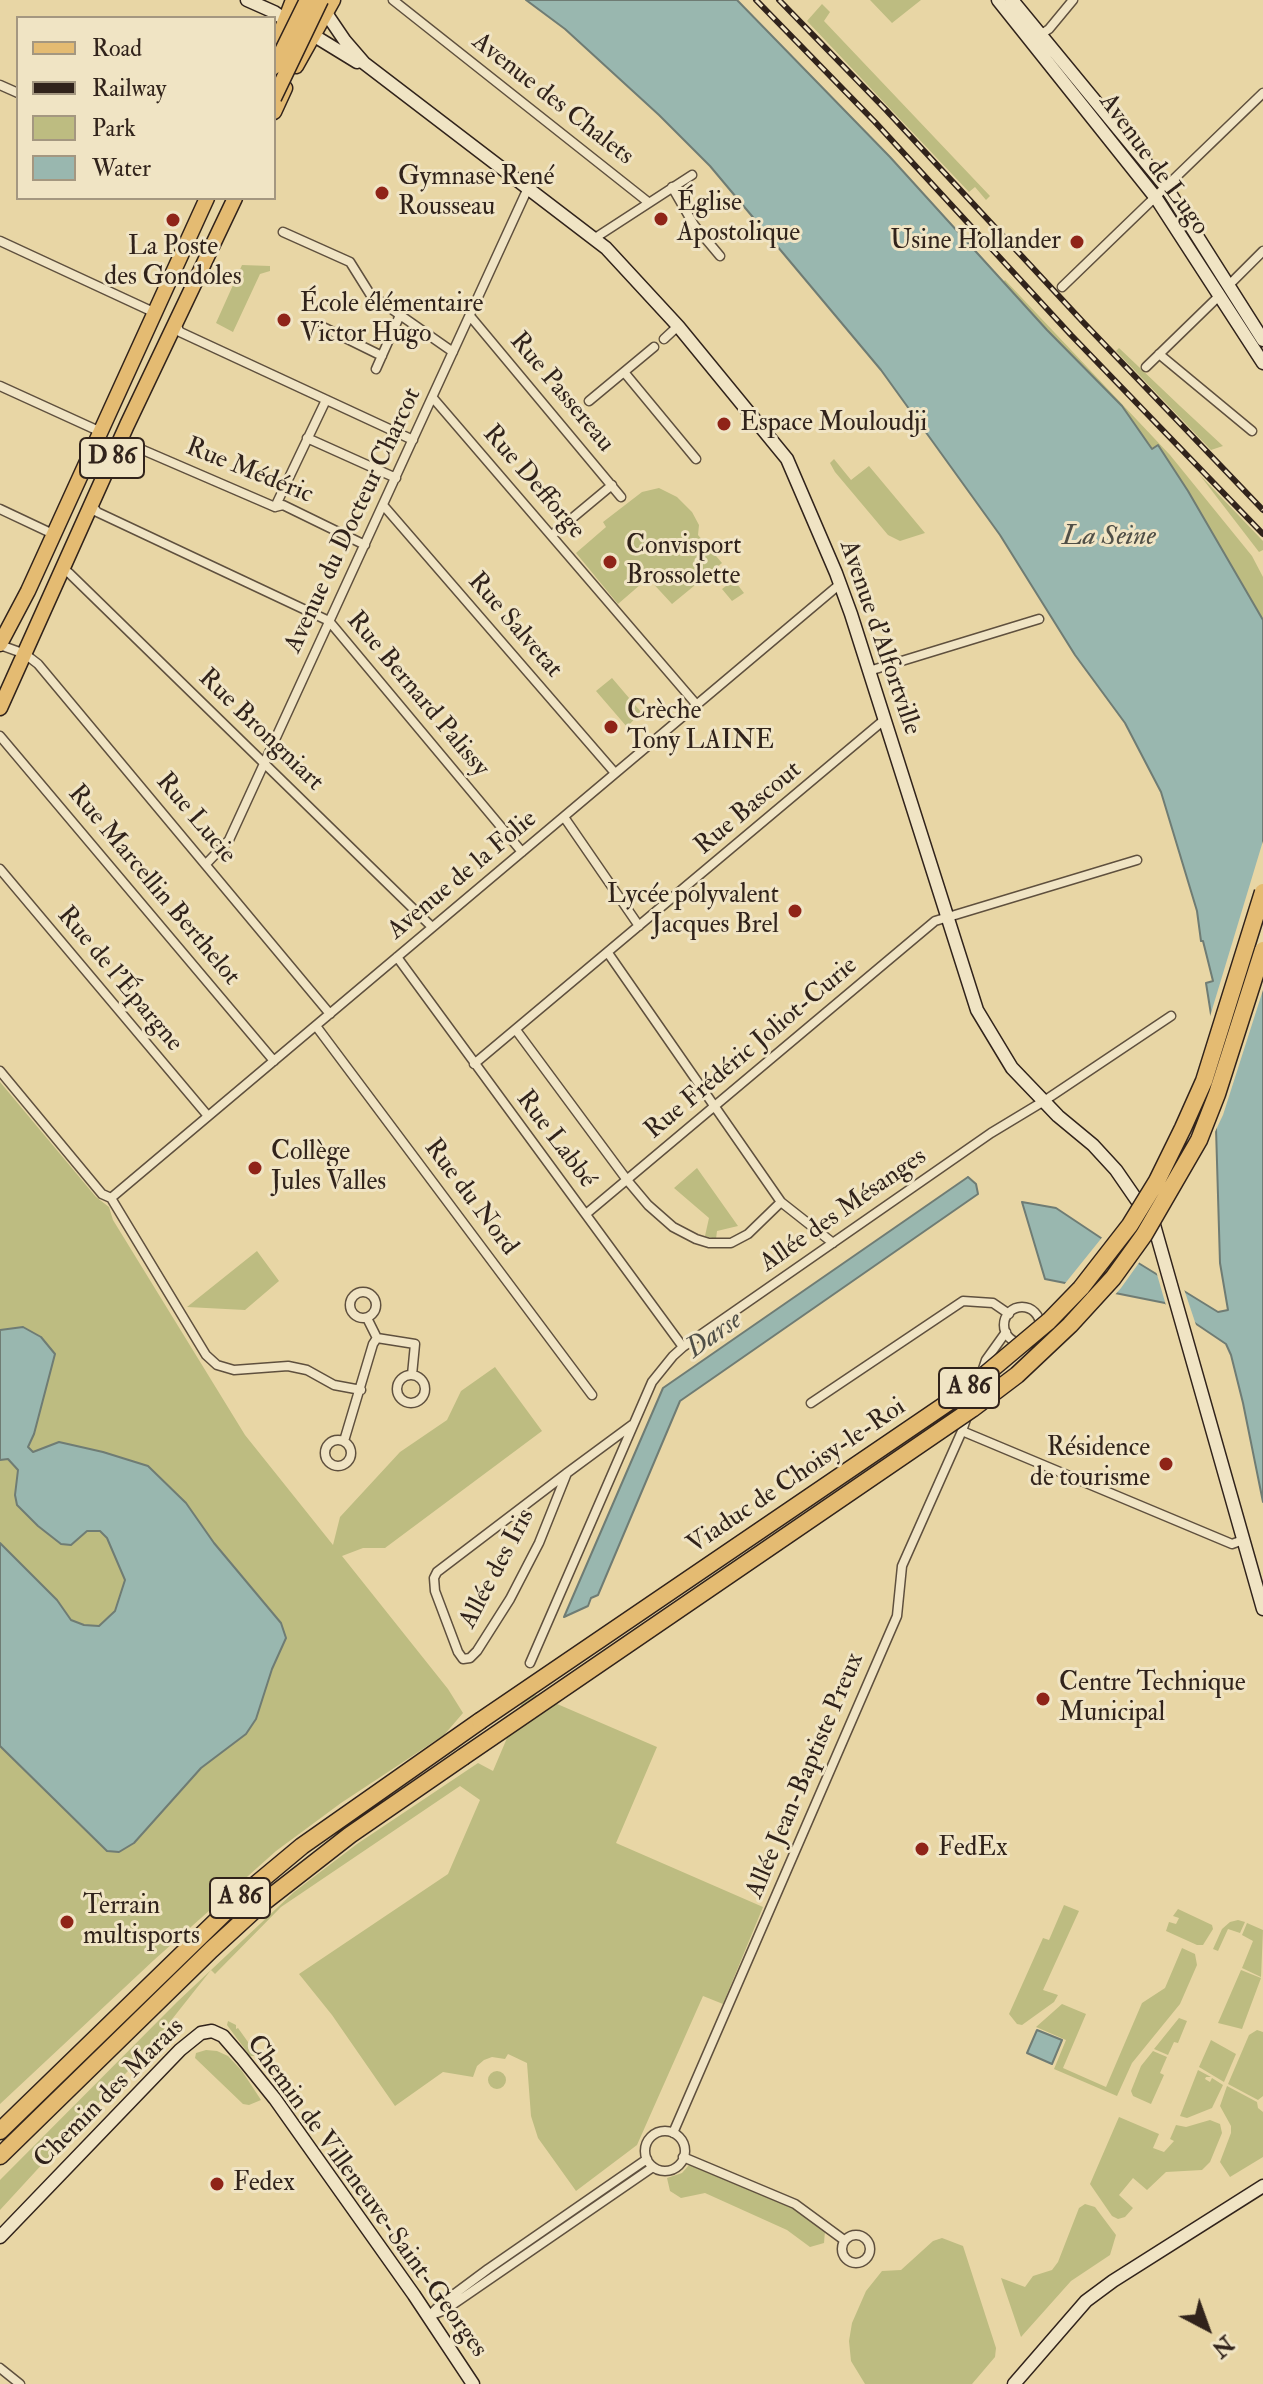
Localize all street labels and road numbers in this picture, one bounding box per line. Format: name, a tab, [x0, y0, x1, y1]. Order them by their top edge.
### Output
street label: Avenue des Chalets	[465, 27, 639, 173]
street label: Avenue de Lugo	[1091, 88, 1215, 242]
street label: Rue Passereau	[502, 327, 620, 459]
street label: Avenue du Docteur Charcot	[279, 384, 429, 658]
street label: Rue Defforge	[475, 420, 591, 546]
street label: Rue Médéric	[181, 432, 317, 512]
road number: D 86	[80, 438, 144, 478]
street label: Avenue d'Alfortville	[831, 537, 927, 739]
street label: Rue Salvetat	[460, 567, 568, 685]
street label: Rue Bernard Palissy	[339, 606, 495, 784]
street label: Rue Brongniart	[191, 663, 329, 799]
street label: Rue Bascout	[689, 755, 809, 863]
street label: Rue Lucie	[148, 767, 242, 871]
street label: Rue Marcellin Berthelot	[60, 779, 246, 993]
street label: Avenue de la Folie	[382, 805, 544, 947]
street label: Rue de l'Épargne	[49, 901, 189, 1059]
street label: Rue Frédéric Joliot-Curie	[639, 951, 865, 1147]
street label: Rue Labbé	[508, 1085, 602, 1195]
street label: Rue du Nord	[416, 1134, 524, 1262]
street label: Allée des Mésanges	[755, 1142, 933, 1280]
road number: A 86	[939, 1368, 999, 1408]
street label: Viaduc de Choisy-le-Roi	[682, 1392, 912, 1562]
street label: Allée des Iris	[453, 1504, 543, 1634]
street label: Allée Jean-Baptiste Preux	[740, 1649, 872, 1903]
road number: A 86	[210, 1878, 270, 1918]
street label: Chemin des Marais	[28, 2012, 192, 2176]
street label: Chemin de Villeneuve-Saint-Georges	[239, 2030, 493, 2364]

